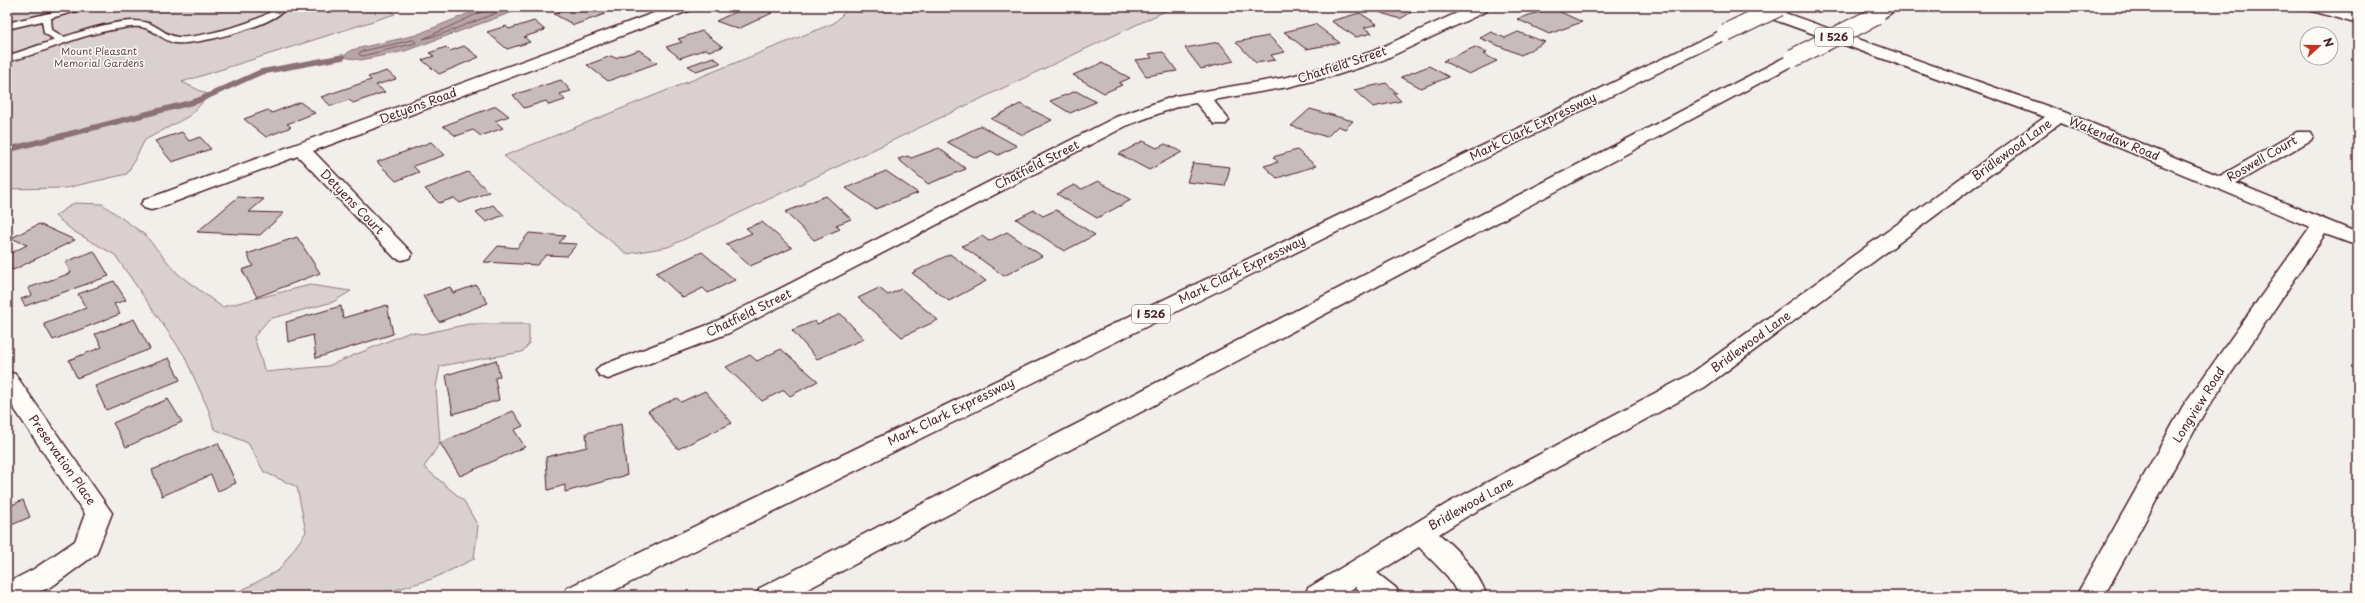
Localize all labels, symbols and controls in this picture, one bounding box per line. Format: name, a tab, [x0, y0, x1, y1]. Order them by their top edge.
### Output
north arrow	[2299, 26, 2339, 66]
road number: I 526	[1815, 28, 1853, 46]
text: N	[2319, 35, 2338, 50]
street label: Chatfield Street	[1295, 41, 1389, 87]
park label: Mount Pleasant Memorial Gardens	[54, 43, 144, 70]
street label: Detyens Road	[376, 83, 459, 127]
street label: Mark Clark Expressway	[1466, 88, 1599, 165]
street label: Wakendaw Road	[2066, 112, 2163, 165]
street label: Bridlewood Lane	[1968, 114, 2055, 184]
street label: Roswell Court	[2223, 131, 2300, 186]
street label: Chatfield Street	[991, 135, 1082, 193]
street label: Detyens Court	[317, 164, 389, 238]
street label: Mark Clark Expressway	[1175, 231, 1308, 308]
street label: Chatfield Street	[703, 284, 794, 341]
road number: I 526	[1132, 305, 1170, 323]
street label: Bridlewood Lane	[1707, 306, 1794, 376]
street label: Longview Road	[2168, 363, 2229, 446]
street label: Mark Clark Expressway	[884, 373, 1017, 450]
street label: Preservation Place	[25, 411, 101, 508]
street label: Bridlewood Lane	[1425, 472, 1517, 534]

